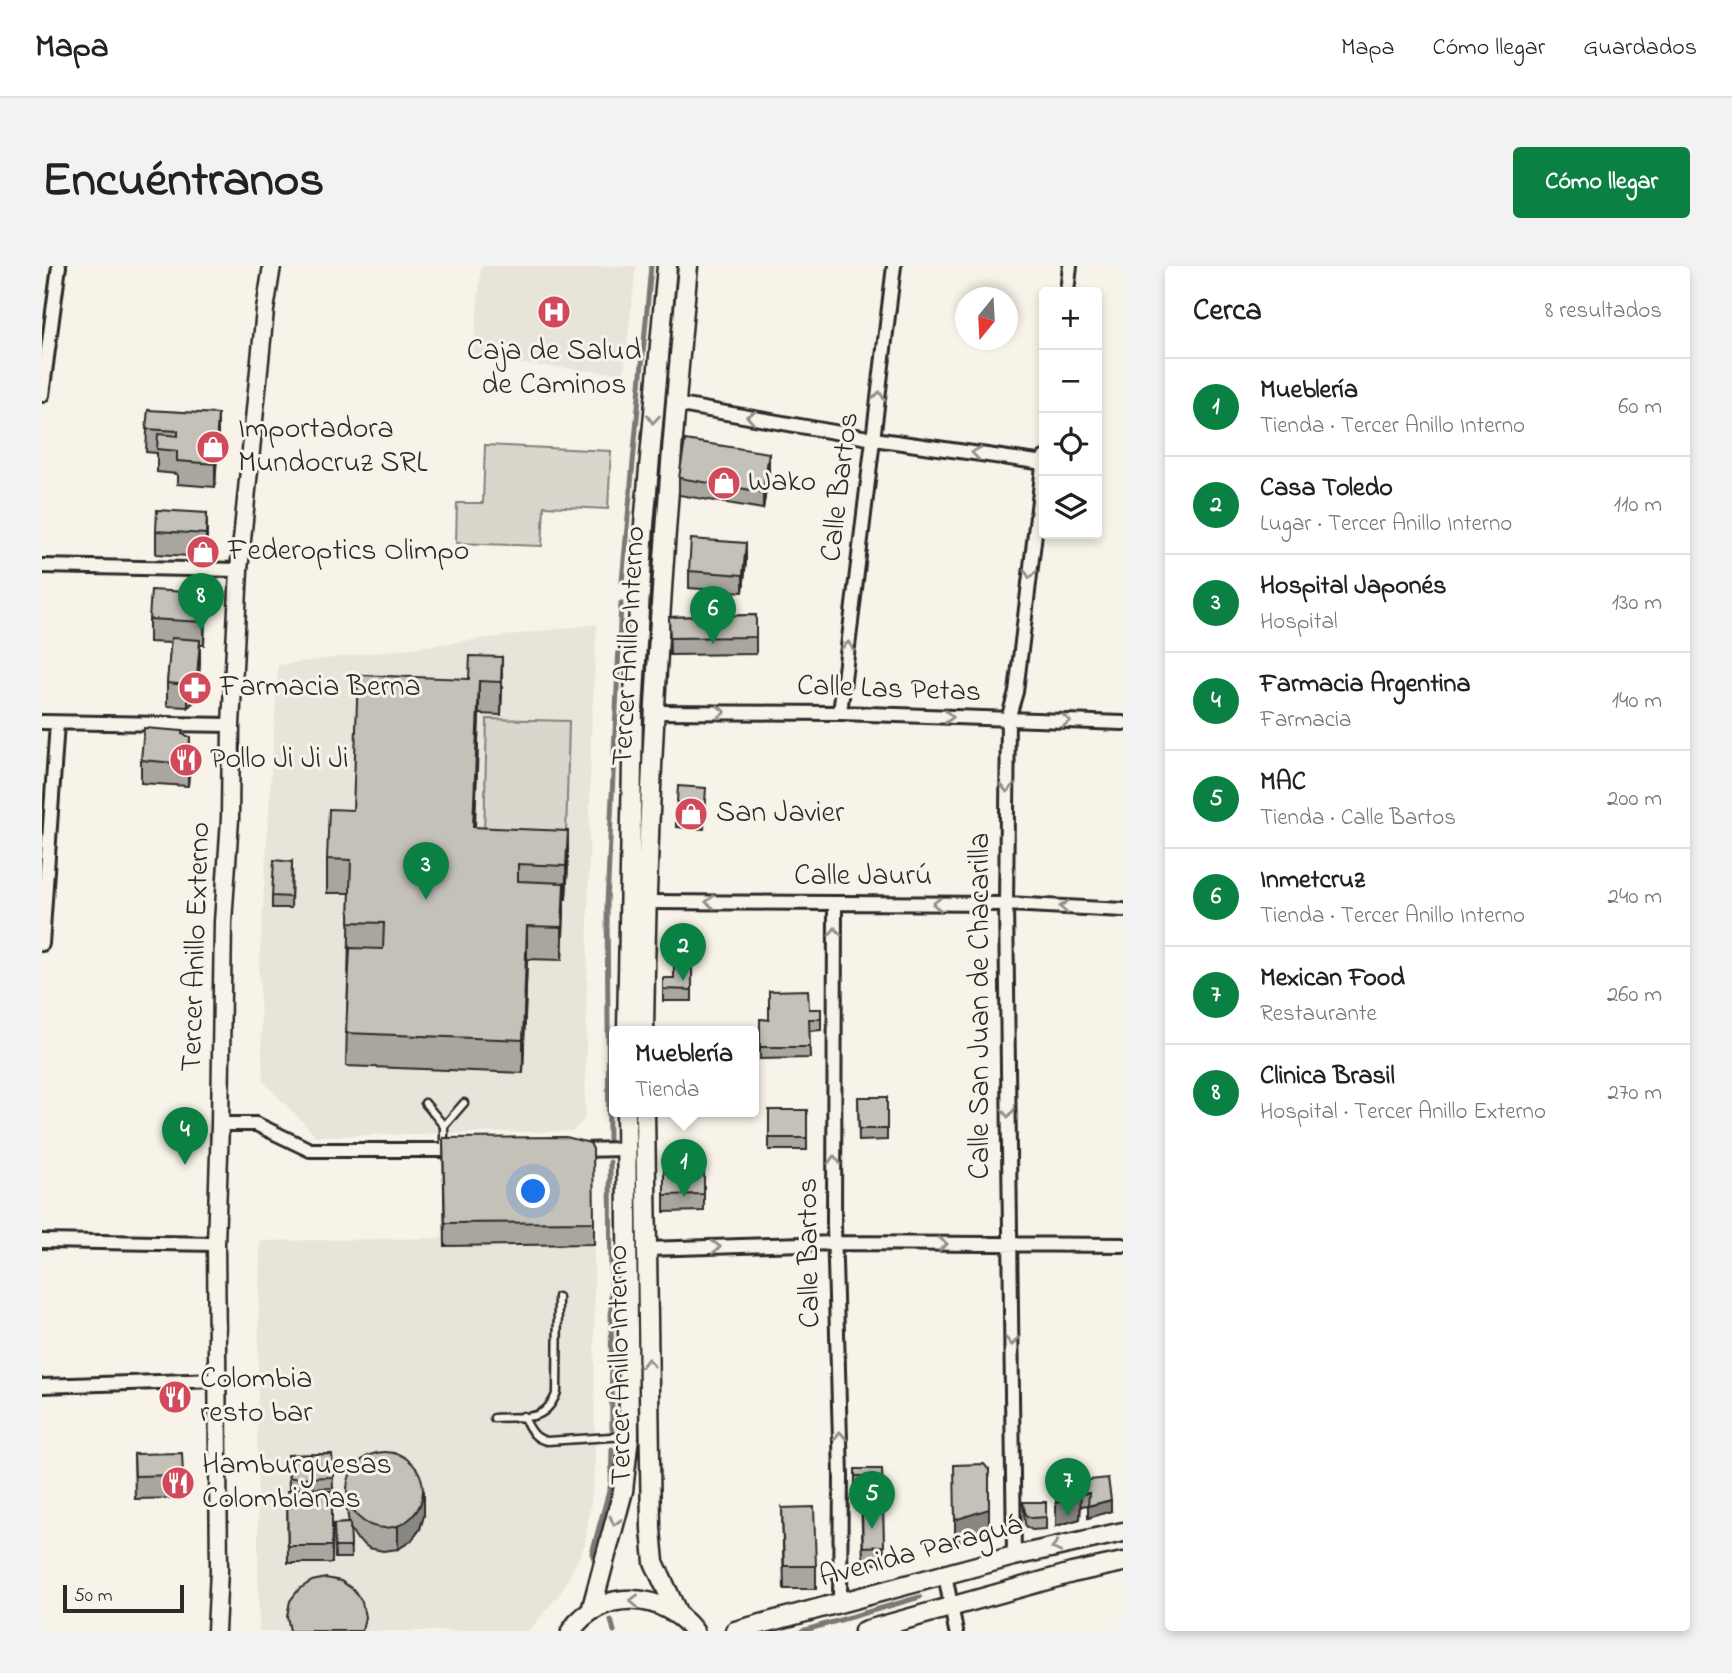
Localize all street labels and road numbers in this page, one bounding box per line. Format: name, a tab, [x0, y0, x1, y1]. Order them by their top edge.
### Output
street label: Calle Bartos	[810, 410, 872, 564]
street label: Tercer Anillo Interno	[602, 525, 658, 767]
street label: Calle Las Petas	[796, 665, 982, 715]
street label: Tercer Anillo Externo	[171, 821, 223, 1073]
street label: Calle San Juan de Chacarilla	[959, 833, 1003, 1179]
street label: Calle Jaurú	[794, 855, 932, 899]
street label: Calle Bartos	[787, 1177, 833, 1329]
street label: Tercer Anillo Interno	[597, 1244, 645, 1486]
street label: Avenida Paraguá	[815, 1504, 1027, 1600]

